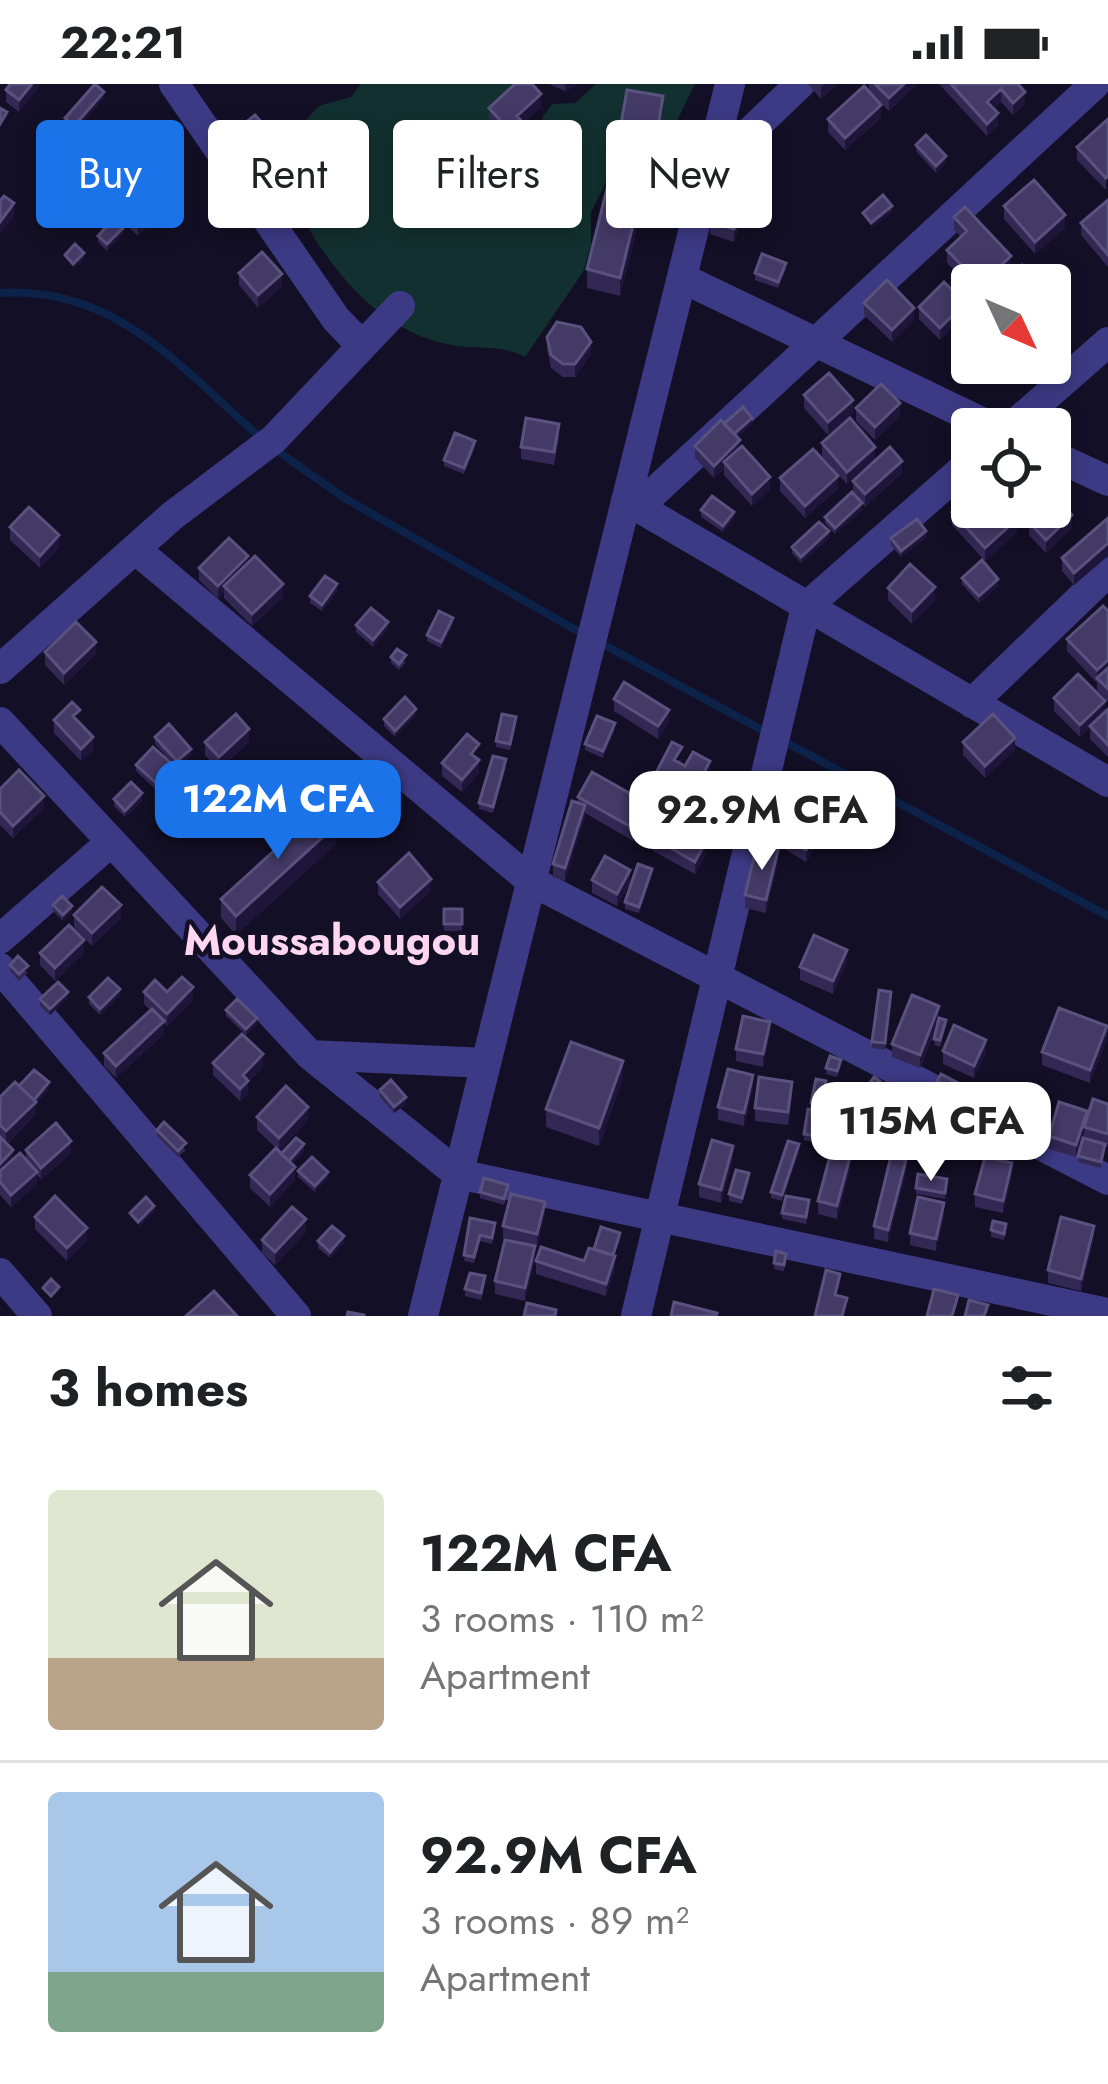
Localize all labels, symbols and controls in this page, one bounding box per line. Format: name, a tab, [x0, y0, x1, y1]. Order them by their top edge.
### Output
text: 22:21	[60, 10, 186, 75]
chip: Buy	[36, 120, 184, 228]
chip: Rent	[208, 120, 369, 228]
chip: Filters	[393, 120, 582, 228]
chip: New	[606, 120, 772, 228]
north arrow	[951, 264, 1071, 384]
map controls	[951, 264, 1071, 528]
button: locate	[951, 408, 1071, 528]
pin: 122M CFA	[154, 760, 402, 862]
text: 122M CFA	[182, 770, 374, 827]
pin: 92.9M CFA	[625, 771, 899, 873]
text: 92.9M CFA	[656, 781, 868, 838]
district label: Moussabougou	[184, 910, 480, 971]
pin: 115M CFA	[807, 1082, 1055, 1184]
text: 115M CFA	[838, 1092, 1024, 1149]
text: 3 homes	[48, 1351, 248, 1425]
icon: filters	[994, 1355, 1060, 1421]
text: 122M CFA	[420, 1516, 671, 1590]
icon: home	[144, 1538, 288, 1682]
text: 3 rooms · 110 m²	[420, 1590, 704, 1647]
text: Apartment	[420, 1647, 590, 1704]
text: 92.9M CFA	[420, 1818, 697, 1892]
icon: home	[144, 1840, 288, 1984]
text: 3 rooms · 89 m²	[420, 1892, 689, 1949]
text: Apartment	[420, 1949, 590, 2006]

